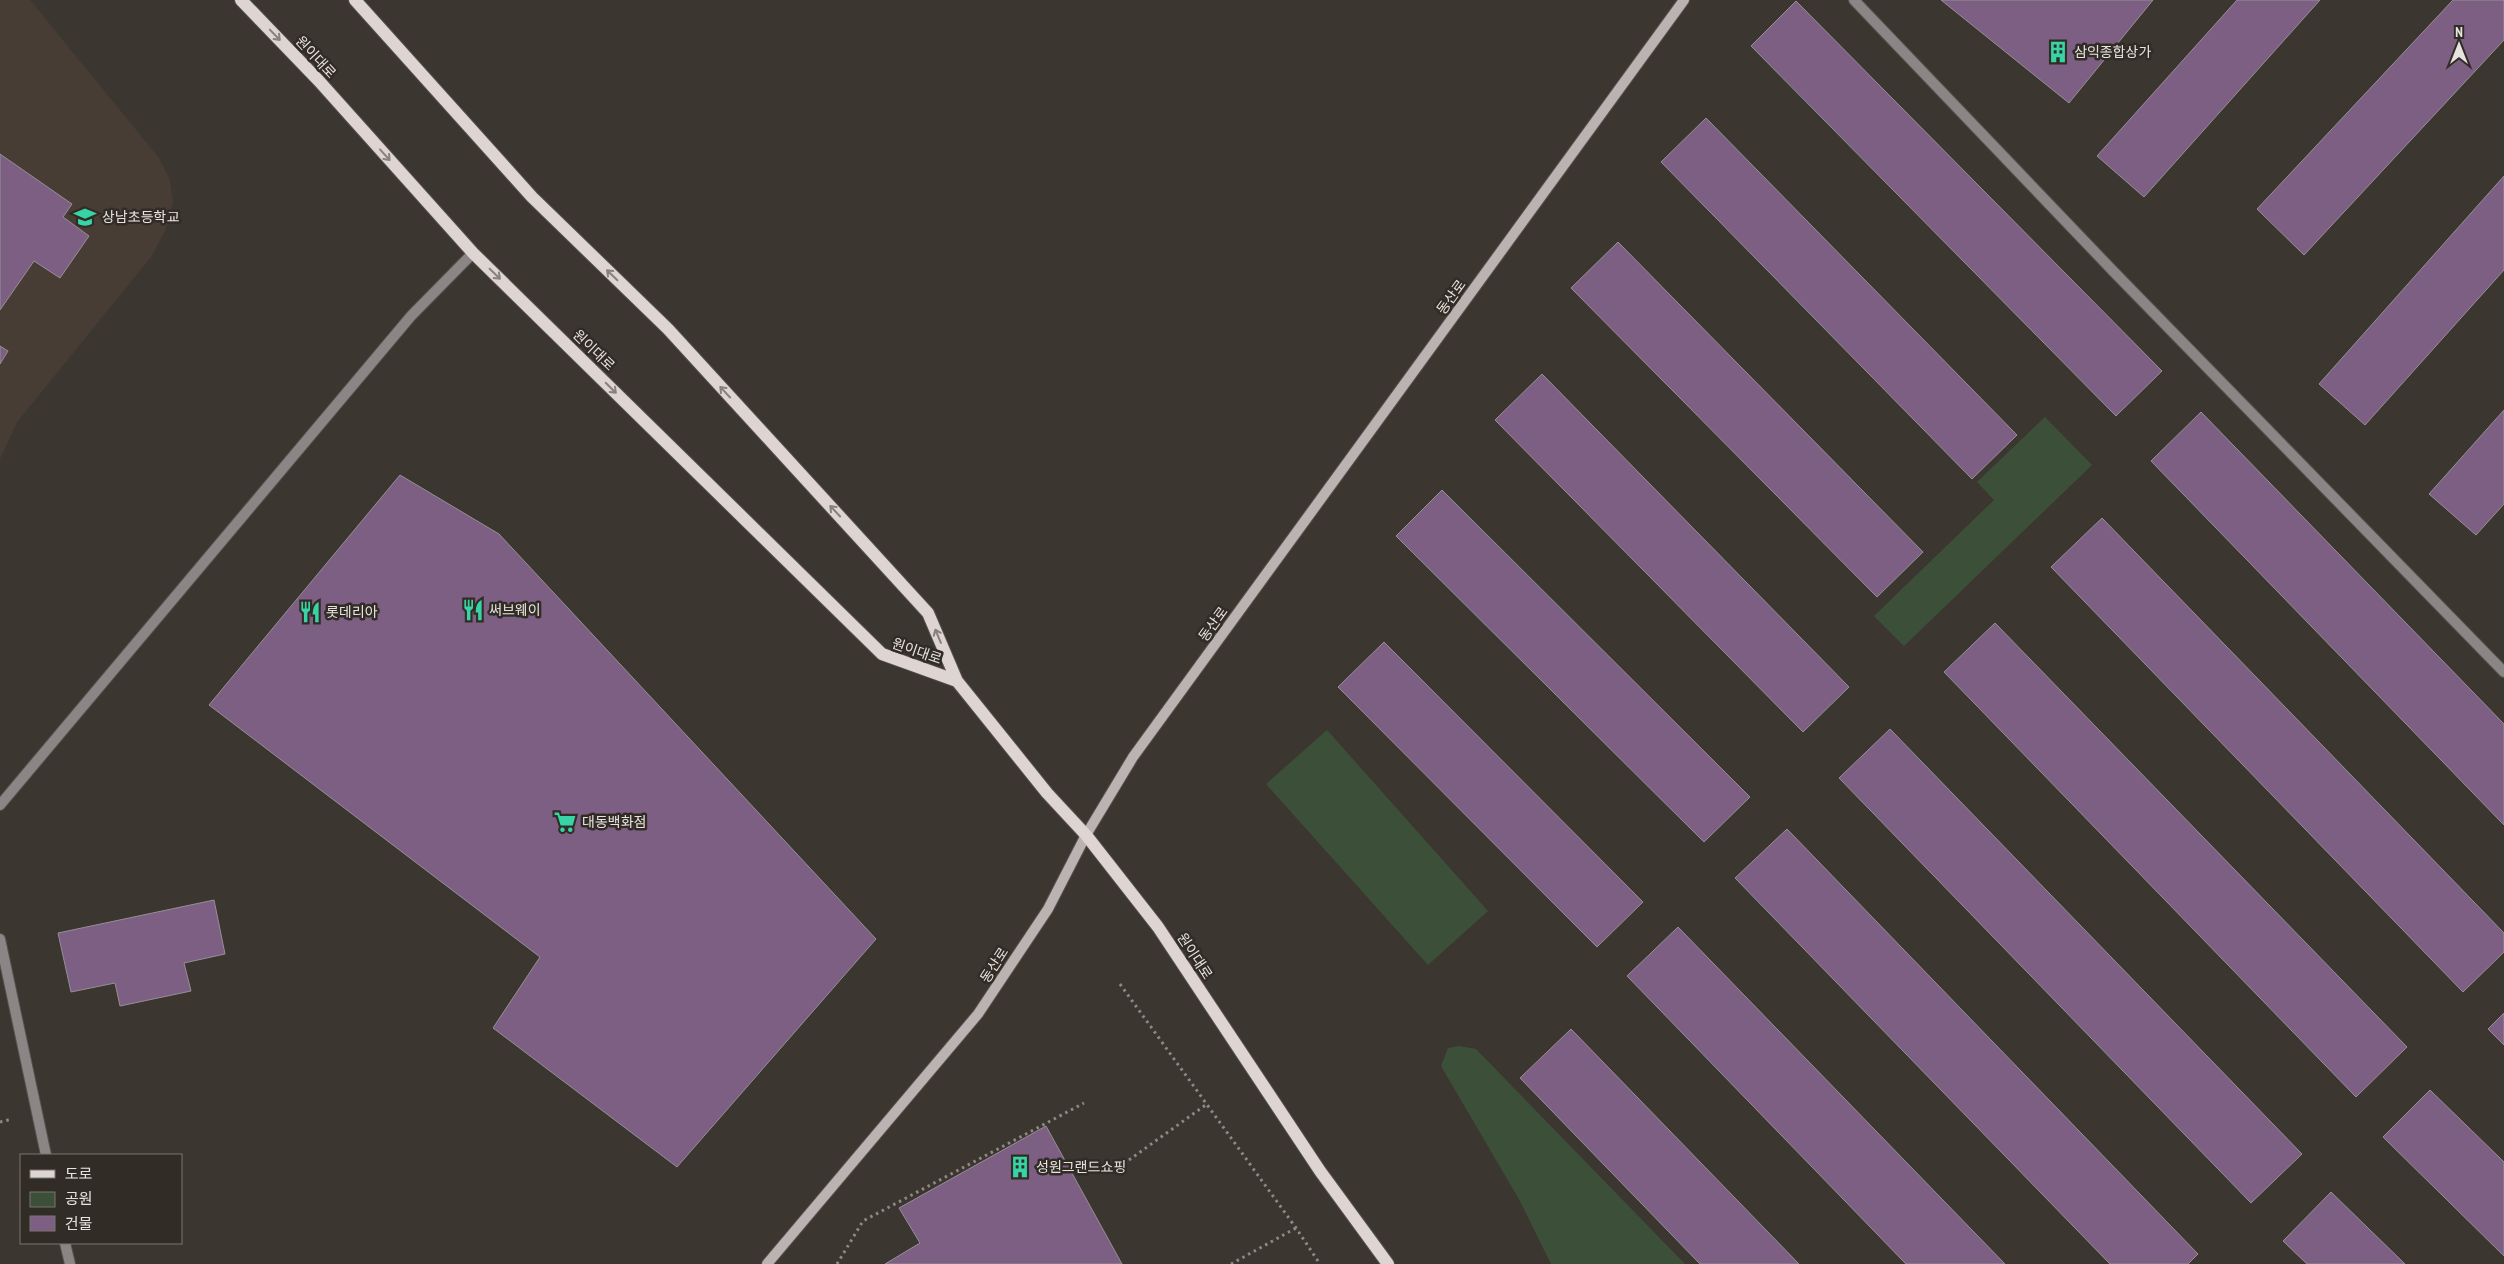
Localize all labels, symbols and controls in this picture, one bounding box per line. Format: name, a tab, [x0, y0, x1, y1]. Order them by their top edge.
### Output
north arrow	[2434, 20, 2484, 70]
text: N	[2455, 23, 2463, 41]
one-way arrow	[269, 29, 281, 41]
street label: 원이대로	[292, 32, 340, 82]
building icon: 삼익종합상가	[2045, 39, 2071, 65]
place label: 삼익종합상가	[2074, 43, 2151, 61]
one-way arrow	[379, 148, 391, 161]
school or university icon: 상남초등학교	[72, 204, 98, 230]
place label: 상남초등학교	[102, 208, 179, 226]
one-way arrow	[488, 268, 501, 280]
one-way arrow	[606, 269, 618, 281]
street label: 동산로	[1432, 276, 1470, 318]
street label: 원이대로	[569, 326, 619, 374]
one-way arrow	[605, 382, 617, 394]
one-way arrow	[719, 385, 731, 398]
one-way arrow	[829, 505, 841, 518]
restaurant icon: 써브웨이	[460, 597, 486, 623]
restaurant icon: 롯데리아	[297, 599, 323, 625]
place label: 써브웨이	[489, 601, 541, 619]
place label: 롯데리아	[326, 603, 378, 621]
street label: 동산로	[1194, 603, 1232, 645]
one-way arrow	[933, 629, 942, 644]
street label: 원이대로	[890, 634, 944, 668]
supermarket icon: 대동백화점	[552, 809, 578, 835]
place label: 대동백화점	[582, 813, 646, 831]
street label: 원이대로	[1173, 929, 1217, 983]
street label: 동산로	[976, 944, 1012, 986]
legend	[20, 1154, 182, 1244]
building icon: 성원그랜드쇼핑	[1007, 1154, 1033, 1180]
place label: 성원그랜드쇼핑	[1036, 1158, 1126, 1176]
text: 도로	[65, 1164, 93, 1183]
text: 공원	[65, 1189, 93, 1208]
text: 건물	[65, 1214, 93, 1233]

